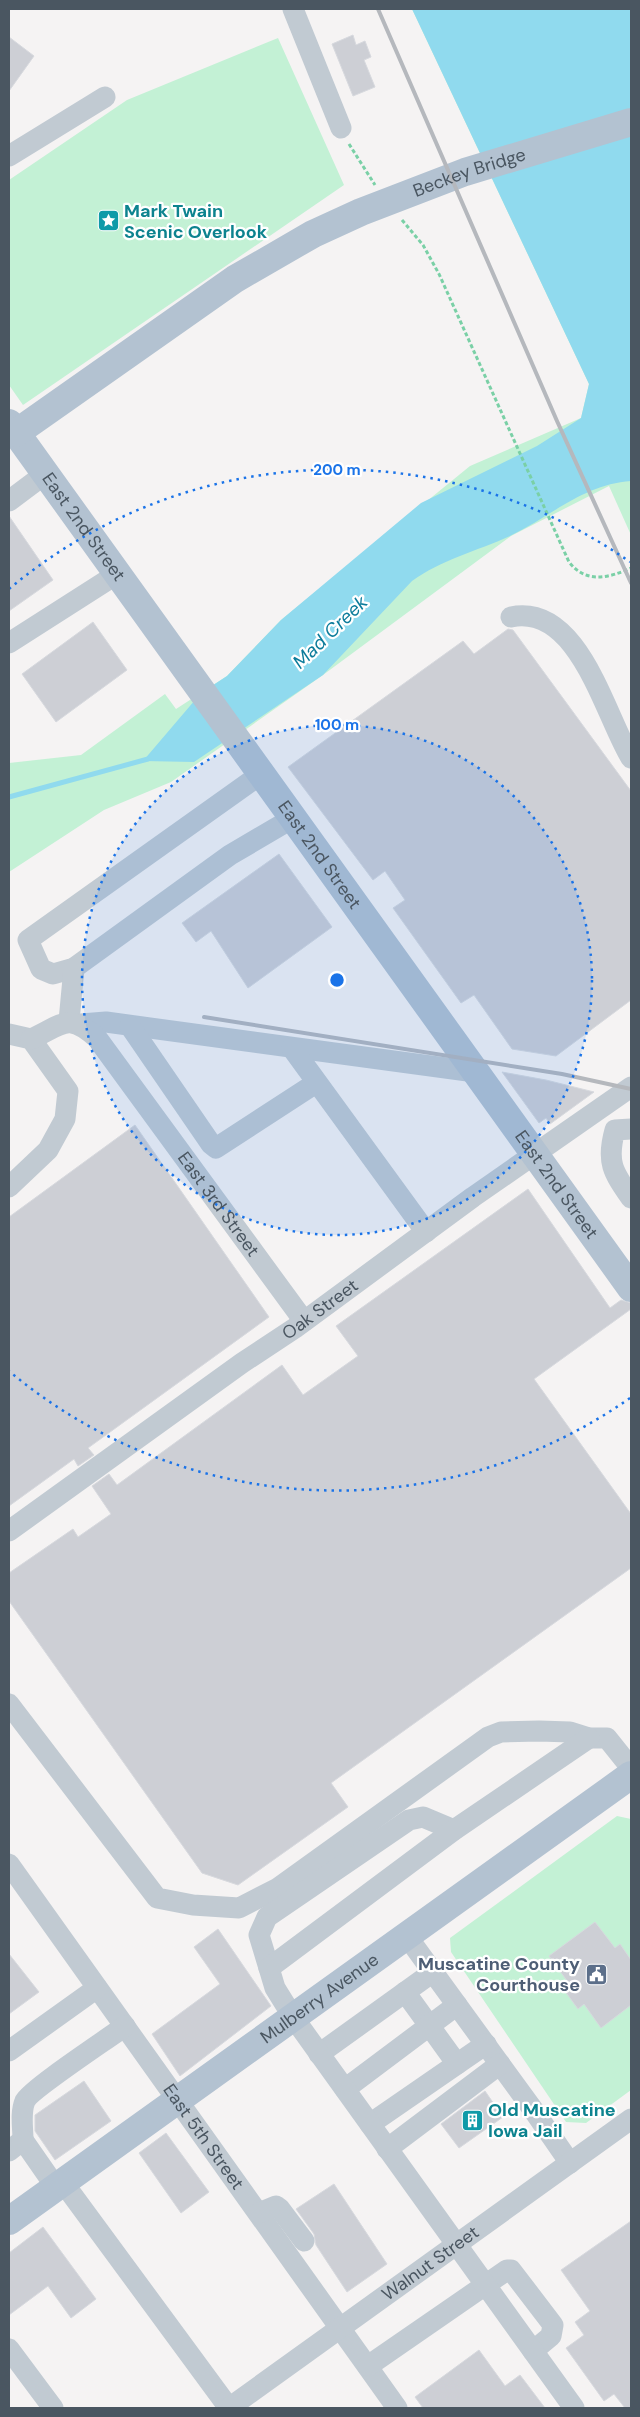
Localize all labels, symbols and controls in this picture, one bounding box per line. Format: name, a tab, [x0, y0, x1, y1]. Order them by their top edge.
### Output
street label: Beckey Bridge	[410, 142, 529, 203]
place label: Mark Twain Scenic Overlook	[124, 199, 268, 244]
place icon: Mark Twain Scenic Overlook	[96, 209, 120, 233]
text: 200 m	[313, 460, 361, 480]
street label: East 2nd Street	[37, 468, 131, 586]
water label: Mad Creek	[287, 590, 373, 674]
text: 100 m	[315, 715, 359, 735]
street label: East 2nd Street	[272, 796, 367, 914]
centre of rings	[328, 971, 346, 989]
street label: East 2nd Street	[509, 1125, 604, 1244]
street label: East 3rd Street	[172, 1147, 265, 1262]
street label: Oak Street	[277, 1274, 363, 1345]
street label: Mulberry Avenue	[255, 1948, 383, 2049]
place label: Muscatine County Courthouse	[418, 1952, 580, 1997]
public building icon: Muscatine County Courthouse	[584, 1962, 608, 1986]
street label: East 5th Street	[158, 2079, 250, 2194]
place label: Old Muscatine Iowa Jail	[488, 2098, 616, 2143]
building icon: Old Muscatine Iowa Jail	[460, 2108, 484, 2132]
street label: Walnut Street	[377, 2220, 484, 2306]

